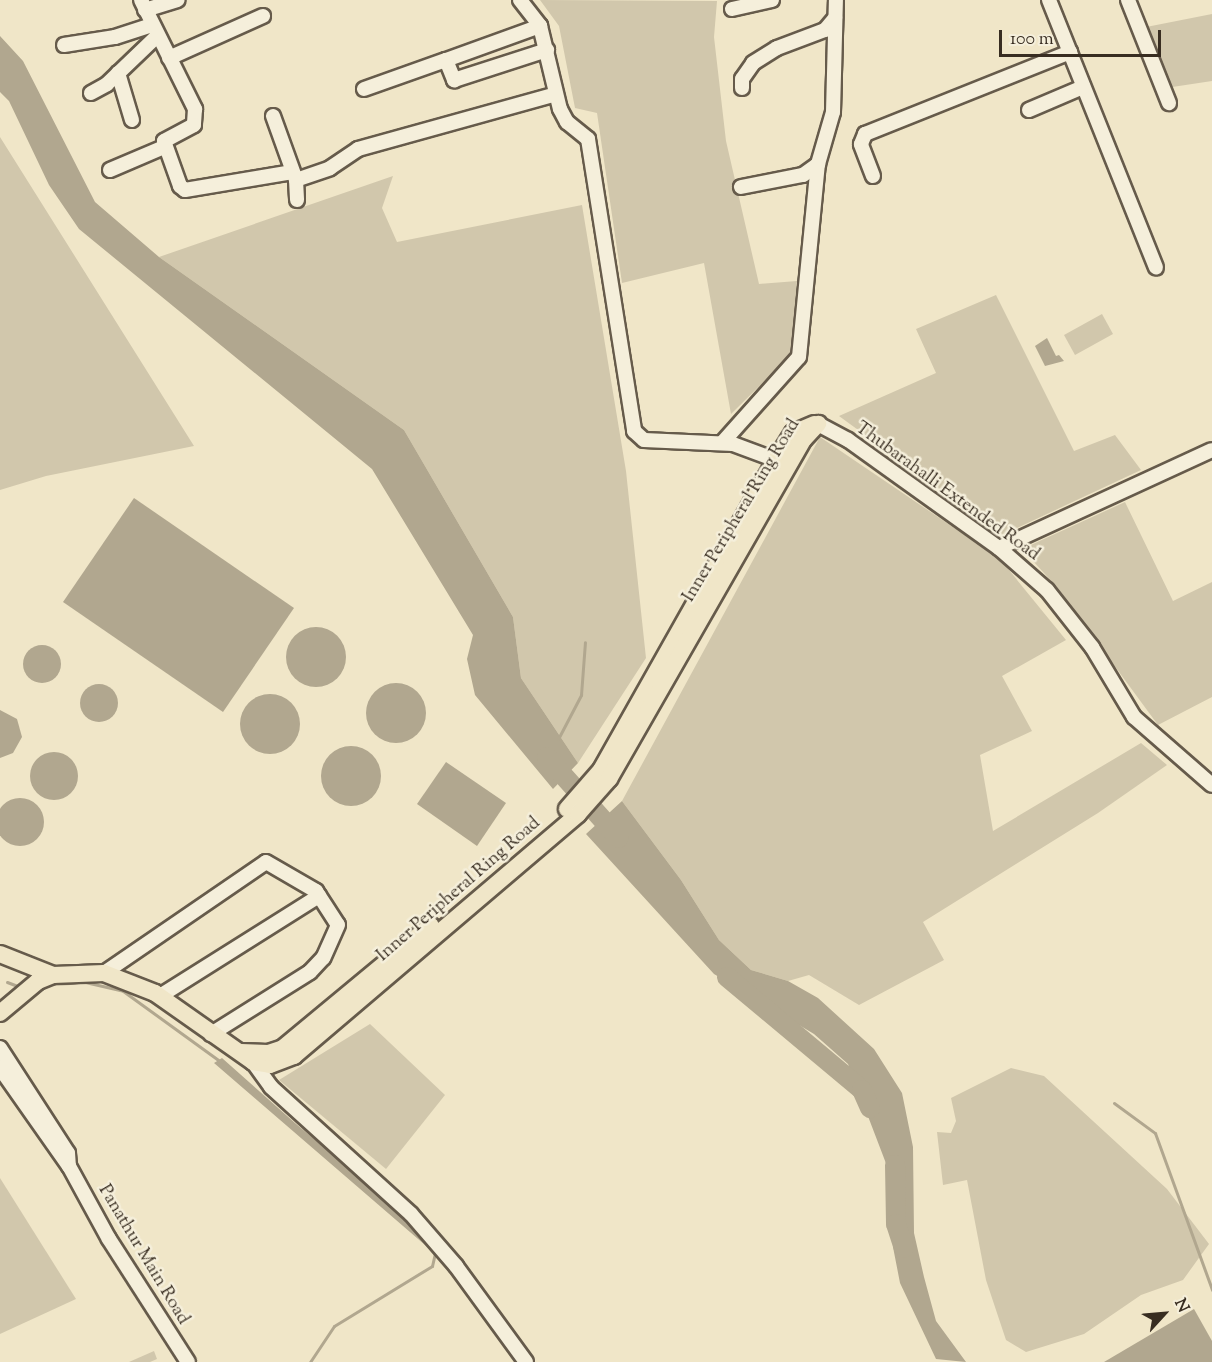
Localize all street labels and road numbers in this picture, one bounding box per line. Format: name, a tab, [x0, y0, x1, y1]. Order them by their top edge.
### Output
street label: Inner Peripheral Ring Road	[679, 416, 805, 606]
street label: Thubarahalli Extended Road	[851, 418, 1043, 566]
street label: Inner Peripheral Ring Road	[373, 813, 545, 967]
street label: Panathur Main Road	[93, 1181, 193, 1329]

